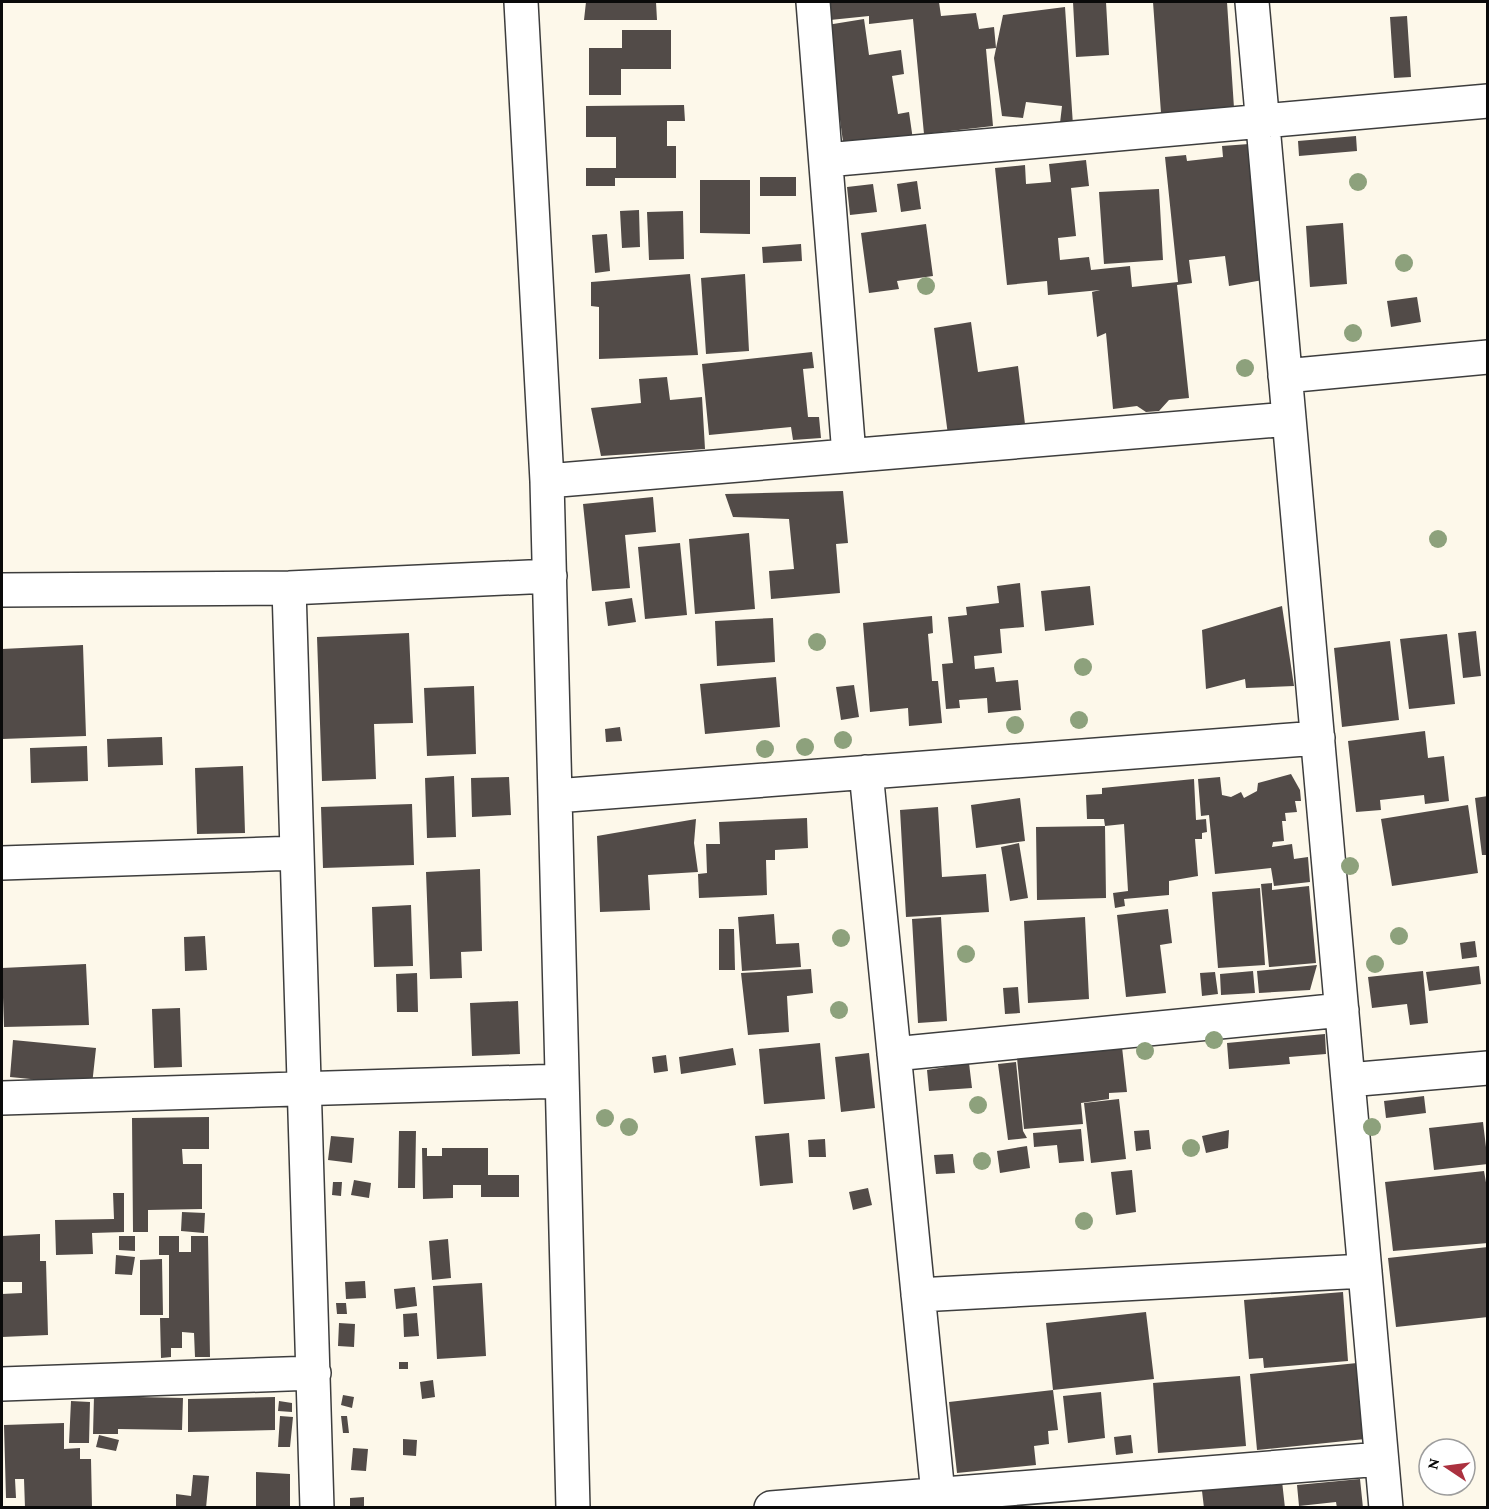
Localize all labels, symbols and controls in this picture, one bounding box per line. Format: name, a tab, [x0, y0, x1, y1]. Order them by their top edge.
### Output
north arrow	[1417, 1437, 1477, 1497]
text: N	[1423, 1456, 1442, 1471]

